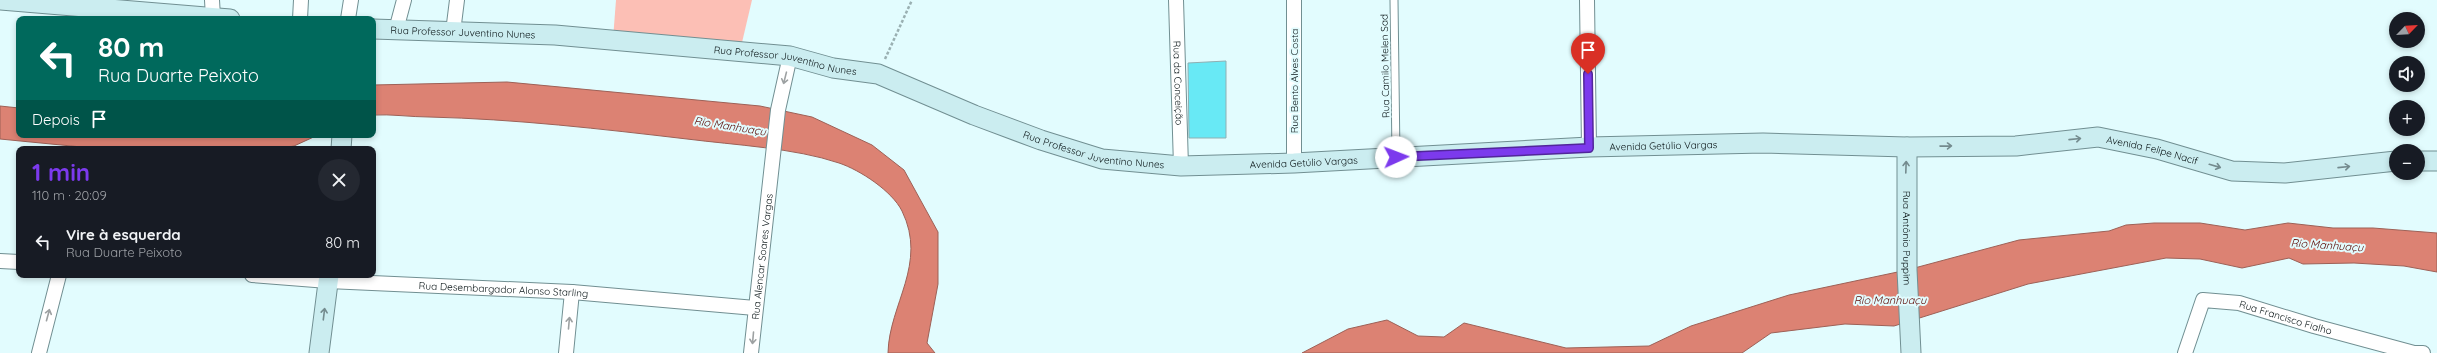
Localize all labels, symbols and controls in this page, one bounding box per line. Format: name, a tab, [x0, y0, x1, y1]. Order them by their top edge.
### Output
north arrow	[2389, 12, 2425, 48]
map controls	[2389, 12, 2425, 180]
street label: Rua Camilo Melen Sad	[1378, 14, 1392, 118]
street label: Rua Professor Juventino Nunes	[390, 23, 536, 41]
text: 80 m	[98, 29, 164, 64]
street label: Rua Bento Alves Costa	[1288, 29, 1301, 133]
icon: left	[32, 32, 84, 84]
pin	[1571, 33, 1605, 74]
icon: arrive	[1577, 39, 1599, 61]
street label: Rua da Conceição	[1171, 40, 1186, 125]
street label: Rua Professor Juventino Nunes	[713, 43, 858, 78]
button: sound	[2389, 56, 2425, 92]
text: Rua Duarte Peixoto	[98, 64, 259, 87]
one-way arrow	[780, 71, 788, 84]
button: +	[2389, 100, 2425, 136]
icon: arrive	[88, 108, 110, 130]
text: Depois	[32, 110, 80, 129]
water label: Rio Manhuaçu	[693, 113, 768, 139]
street label: Rua Professor Juventino Nunes	[1021, 127, 1165, 171]
street label: Avenida Felipe Nacif	[2105, 132, 2200, 167]
position arrow	[1375, 136, 1417, 178]
one-way arrow	[2068, 136, 2081, 143]
street label: Avenida Getúlio Vargas	[1609, 138, 1718, 153]
one-way arrow	[1939, 143, 1952, 150]
button: −	[2389, 144, 2425, 180]
street label: Avenida Getúlio Vargas	[1250, 153, 1358, 171]
text: 1 min	[32, 157, 90, 187]
button: close	[318, 159, 360, 201]
one-way arrow	[1902, 161, 1910, 174]
one-way arrow	[2209, 163, 2222, 170]
one-way arrow	[2337, 163, 2350, 170]
text: 110 m · 20:09	[32, 187, 107, 203]
street label: Rua Antônio Puppim	[1900, 191, 1914, 286]
street label: Rua Alencar Soares Vargas	[748, 193, 775, 320]
text: Vire à esquerda	[66, 225, 181, 244]
icon: left	[32, 231, 54, 253]
text: 80 m	[325, 233, 360, 252]
water label: Rio Manhuaçu	[2290, 235, 2364, 255]
text: Rua Duarte Peixoto	[66, 244, 182, 260]
street label: Rua Desembargador Alonso Starling	[419, 279, 589, 300]
water label: Rio Manhuaçu	[1854, 293, 1927, 307]
street label: Rua Francisco Fialho	[2238, 297, 2334, 337]
one-way arrow	[320, 308, 328, 321]
one-way arrow	[45, 309, 53, 322]
one-way arrow	[565, 317, 573, 330]
one-way arrow	[749, 331, 756, 344]

